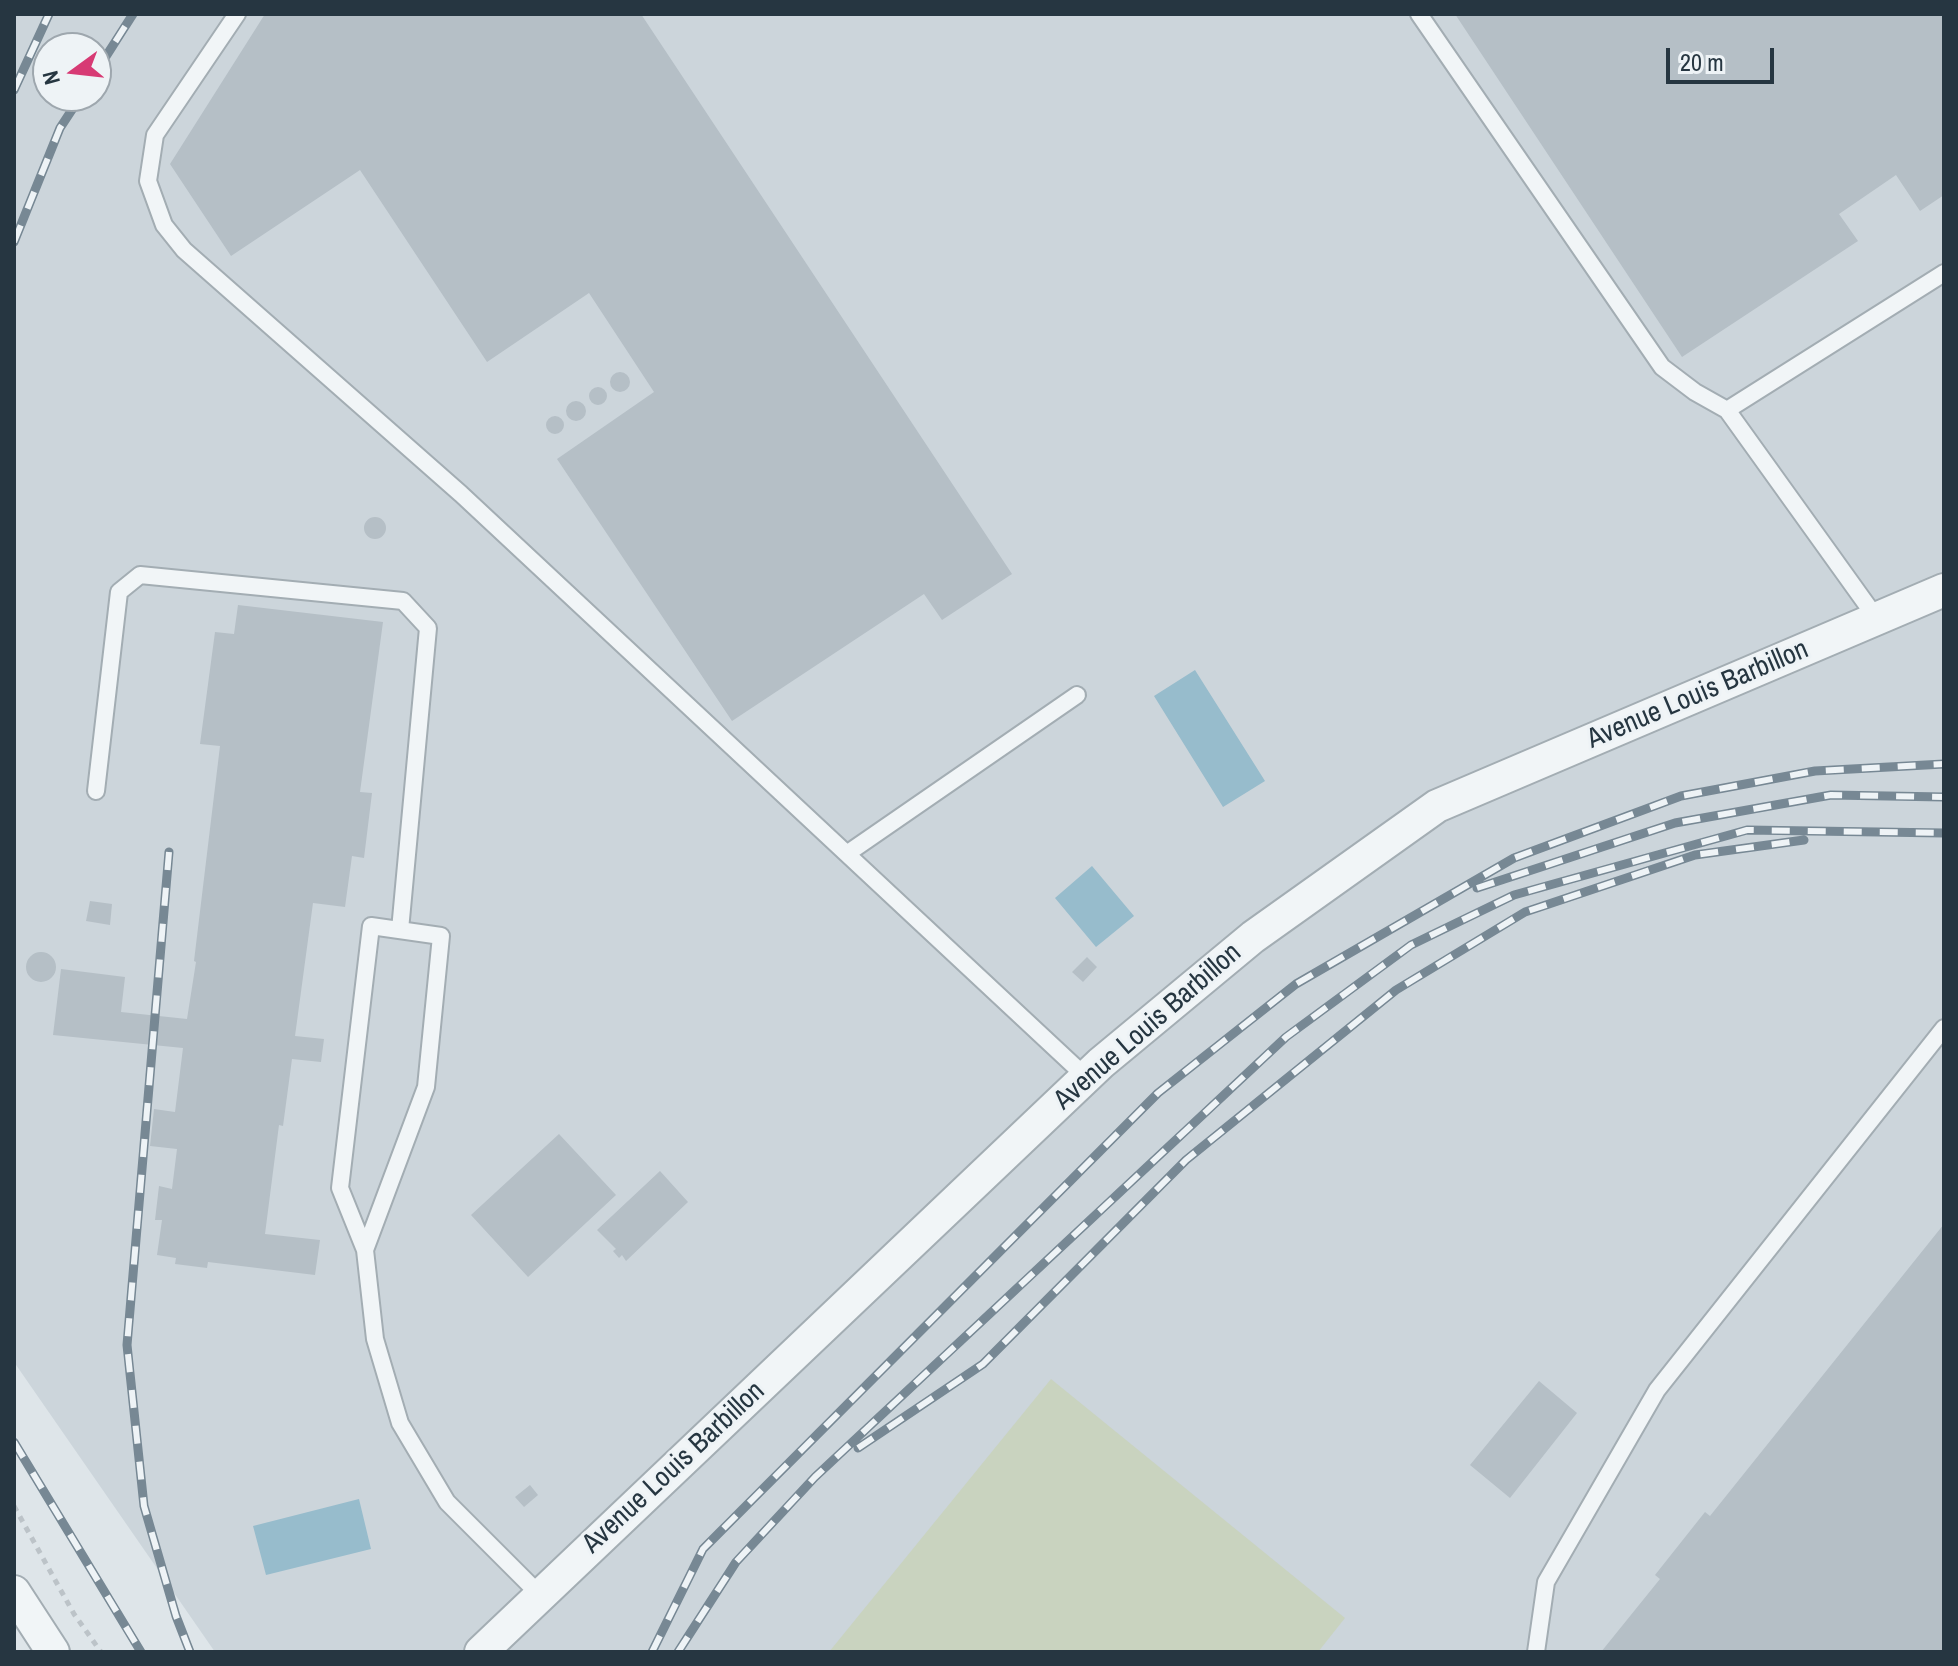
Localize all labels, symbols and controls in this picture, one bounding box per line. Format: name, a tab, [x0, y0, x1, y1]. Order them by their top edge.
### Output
north arrow	[32, 32, 112, 112]
scale bar	[1670, 32, 1778, 82]
text: 20 m	[1680, 46, 1724, 78]
text: N	[35, 68, 67, 88]
street label: Avenue Louis Barbillon	[1582, 633, 1814, 757]
street label: Avenue Louis Barbillon	[1048, 937, 1248, 1117]
street label: Avenue Louis Barbillon	[576, 1375, 772, 1561]

